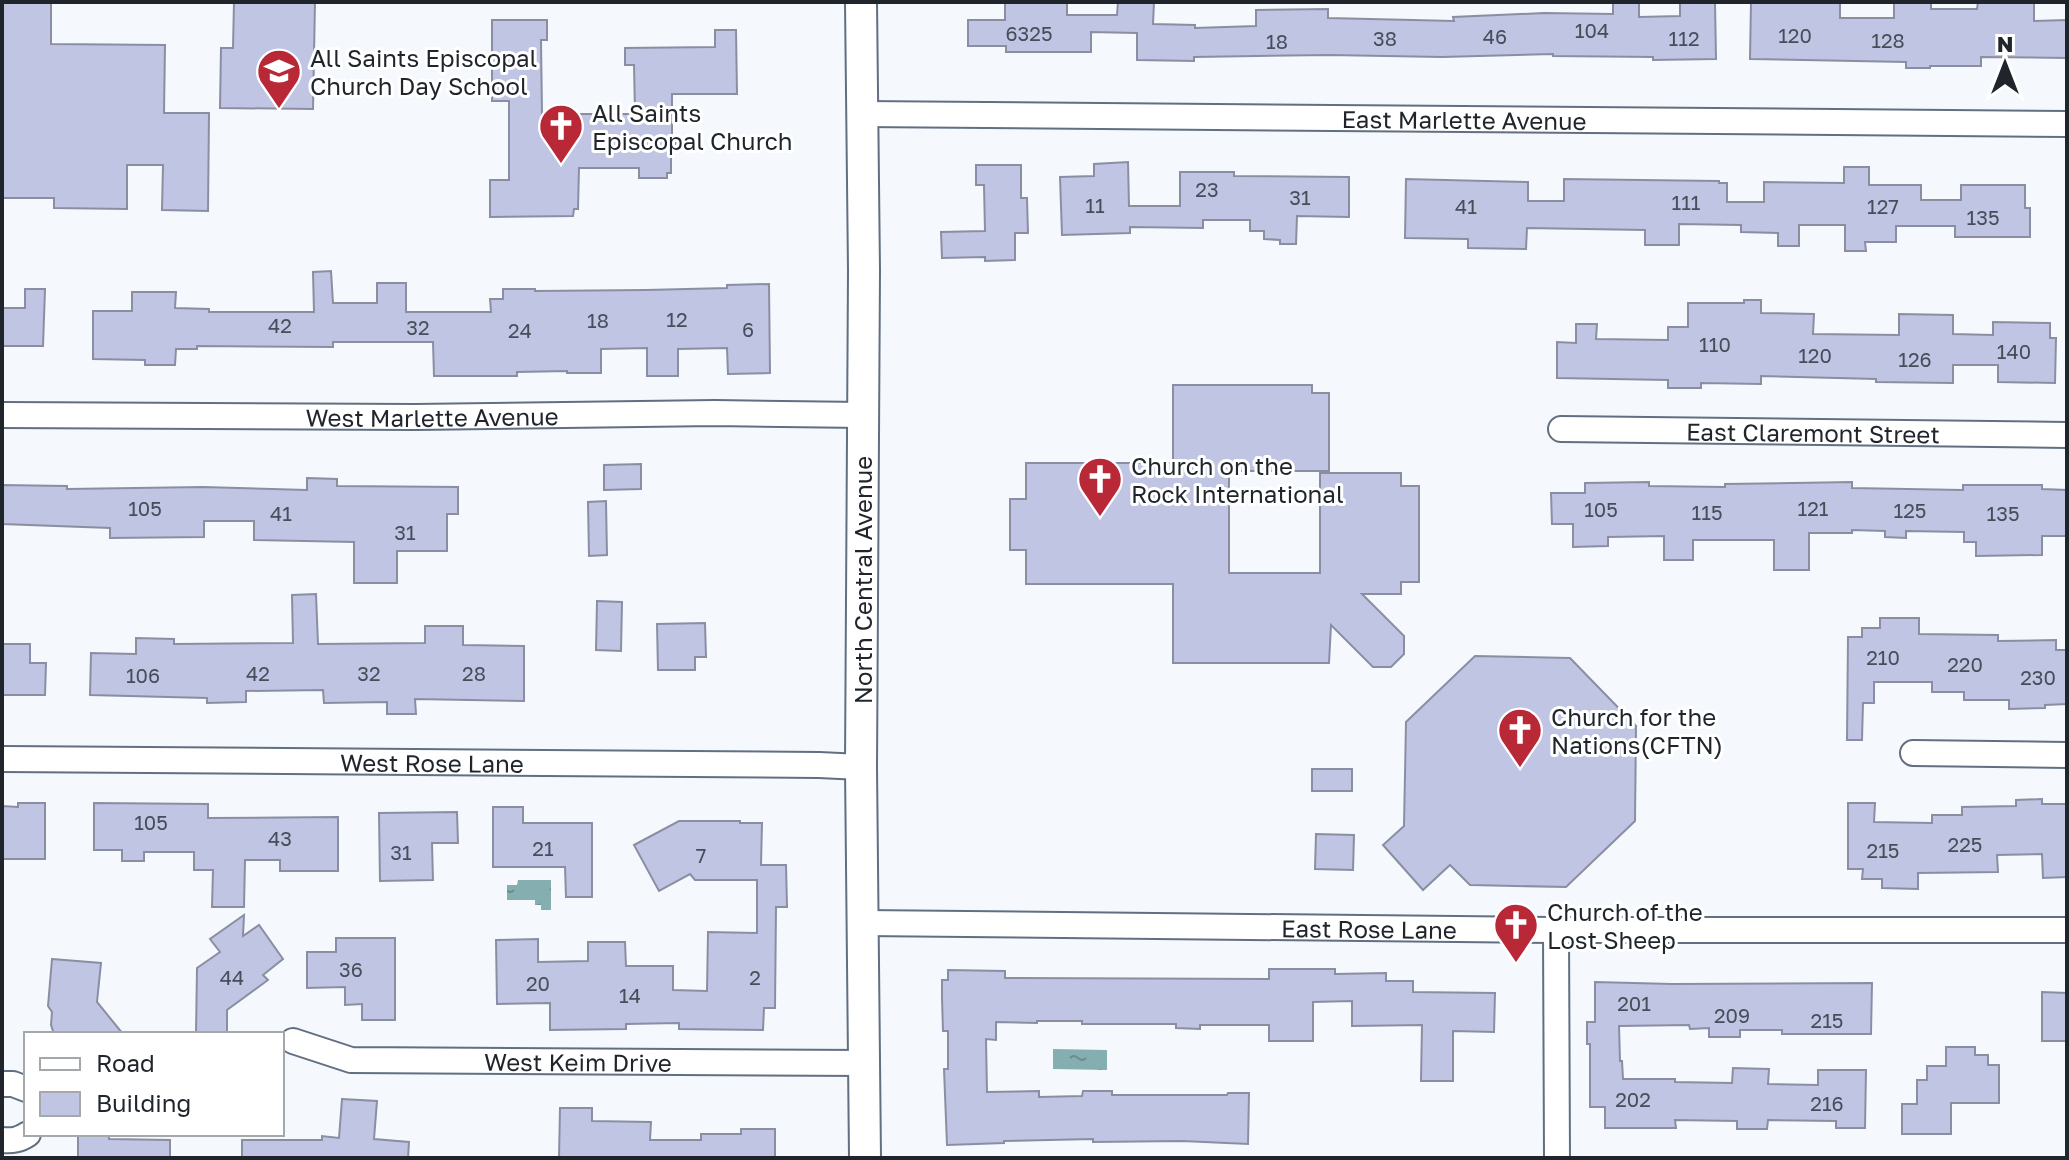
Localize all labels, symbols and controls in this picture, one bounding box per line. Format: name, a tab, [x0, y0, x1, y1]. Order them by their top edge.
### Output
house number: 104	[1575, 18, 1609, 42]
house number: 6325	[1006, 21, 1053, 45]
house number: 120	[1778, 23, 1812, 47]
house number: 46	[1483, 24, 1507, 48]
north arrow	[1965, 24, 2045, 104]
house number: 38	[1373, 26, 1397, 50]
house number: 112	[1669, 26, 1700, 50]
house number: 128	[1871, 28, 1905, 52]
house number: 18	[1266, 29, 1288, 53]
text: N	[1997, 30, 2013, 57]
place label: All Saints Episcopal Church Day School	[310, 43, 537, 100]
school or university icon: All Saints Episcopal Church Day School	[255, 47, 303, 110]
place label: All Saints Episcopal Church	[592, 98, 793, 155]
church icon: All Saints Episcopal Church	[537, 102, 585, 165]
street label: East Marlette Avenue	[1341, 103, 1587, 135]
house number: 23	[1195, 177, 1219, 201]
house number: 31	[1289, 185, 1311, 209]
house number: 111	[1671, 190, 1701, 214]
house number: 11	[1085, 193, 1105, 217]
house number: 41	[1455, 194, 1477, 218]
house number: 127	[1867, 194, 1899, 218]
house number: 135	[1967, 205, 2000, 229]
house number: 12	[666, 307, 688, 331]
house number: 18	[587, 308, 609, 332]
house number: 42	[268, 313, 292, 337]
house number: 32	[406, 315, 430, 339]
house number: 6	[742, 317, 754, 341]
house number: 24	[508, 318, 532, 342]
house number: 110	[1699, 332, 1731, 356]
house number: 140	[1997, 339, 2031, 363]
house number: 120	[1798, 343, 1832, 367]
house number: 126	[1898, 347, 1932, 371]
street label: West Marlette Avenue	[305, 401, 559, 432]
street label: East Claremont Street	[1686, 416, 1940, 448]
place label: Church on the Rock International	[1131, 451, 1344, 508]
church icon: Church on the Rock International	[1076, 455, 1124, 518]
street label: North Central Avenue	[848, 456, 877, 704]
house number: 105	[128, 496, 162, 520]
house number: 121	[1798, 496, 1829, 520]
house number: 105	[1584, 497, 1618, 521]
house number: 125	[1894, 498, 1926, 522]
house number: 115	[1692, 500, 1723, 524]
house number: 41	[270, 501, 292, 525]
house number: 135	[1987, 501, 2020, 525]
house number: 31	[394, 520, 416, 544]
house number: 210	[1866, 645, 1900, 669]
house number: 220	[1947, 652, 1983, 676]
house number: 42	[246, 661, 270, 685]
house number: 32	[357, 661, 381, 685]
house number: 28	[462, 661, 486, 685]
house number: 106	[126, 663, 160, 687]
house number: 230	[2020, 665, 2056, 689]
place label: Church for the Nations(CFTN)	[1551, 702, 1723, 759]
church icon: Church for the Nations(CFTN)	[1496, 706, 1544, 769]
street label: West Rose Lane	[340, 747, 524, 777]
house number: 105	[134, 810, 168, 834]
house number: 43	[268, 826, 292, 850]
house number: 225	[1948, 832, 1982, 856]
house number: 21	[532, 836, 554, 860]
house number: 215	[1867, 838, 1899, 862]
house number: 31	[390, 840, 412, 864]
house number: 7	[696, 843, 706, 867]
place label: Church of the Lost Sheep	[1547, 897, 1703, 954]
church icon: Church of the Lost Sheep	[1492, 901, 1540, 964]
street label: East Rose Lane	[1281, 913, 1457, 943]
house number: 36	[339, 957, 363, 981]
house number: 44	[220, 965, 244, 989]
house number: 2	[749, 965, 761, 989]
house number: 20	[526, 971, 550, 995]
house number: 14	[619, 983, 641, 1007]
house number: 201	[1617, 991, 1651, 1015]
house number: 209	[1714, 1003, 1750, 1027]
house number: 215	[1811, 1008, 1843, 1032]
legend	[24, 1032, 284, 1136]
street label: West Keim Drive	[484, 1046, 672, 1076]
text: Road	[96, 1048, 155, 1077]
house number: 202	[1615, 1087, 1651, 1111]
text: Building	[96, 1088, 191, 1117]
house number: 216	[1810, 1091, 1844, 1115]

